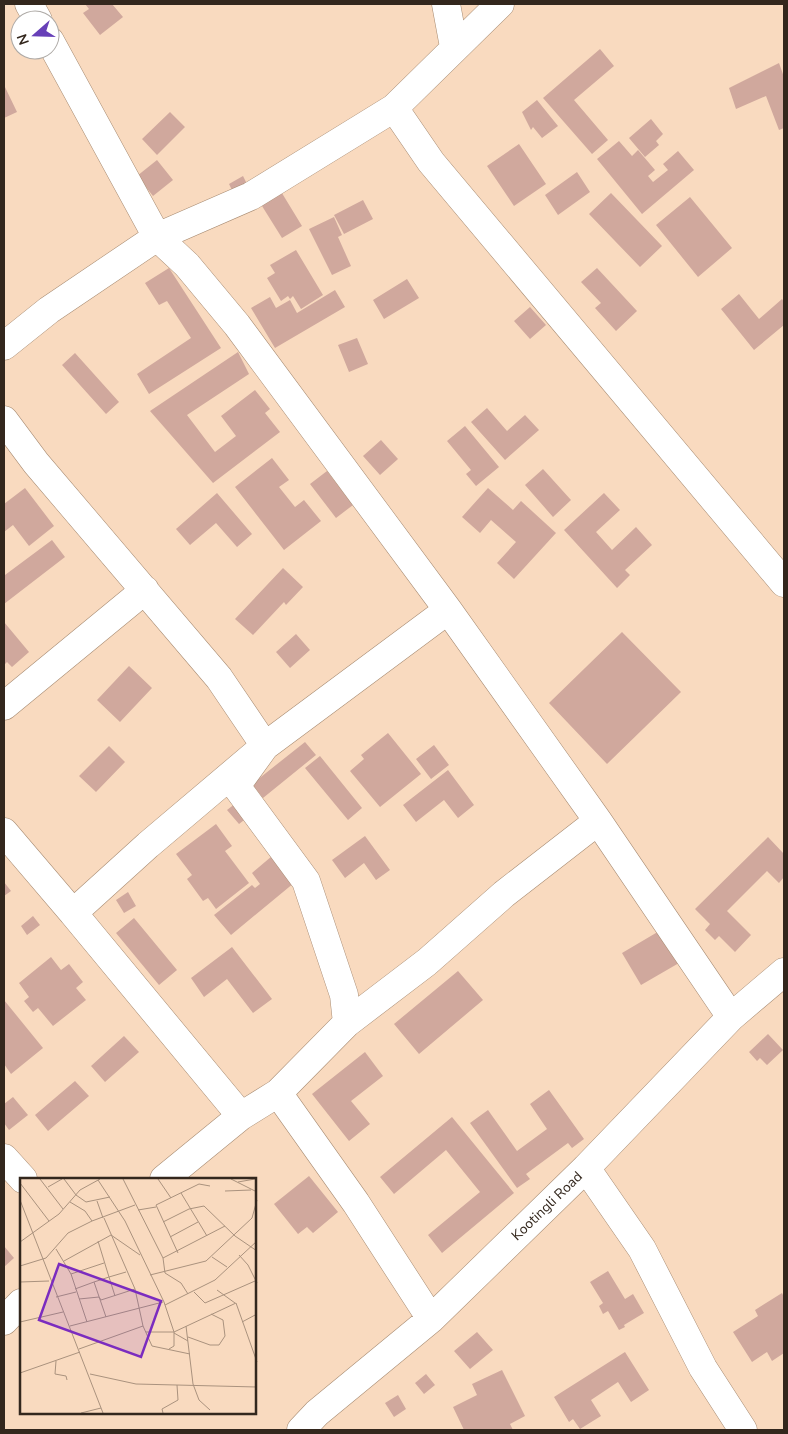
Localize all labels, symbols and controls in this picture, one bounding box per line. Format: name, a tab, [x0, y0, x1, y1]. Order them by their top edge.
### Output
north arrow	[10, 10, 60, 60]
text: N	[13, 31, 34, 47]
street label: Kootingli Road	[507, 1167, 587, 1245]
inset map	[20, 1178, 256, 1414]

